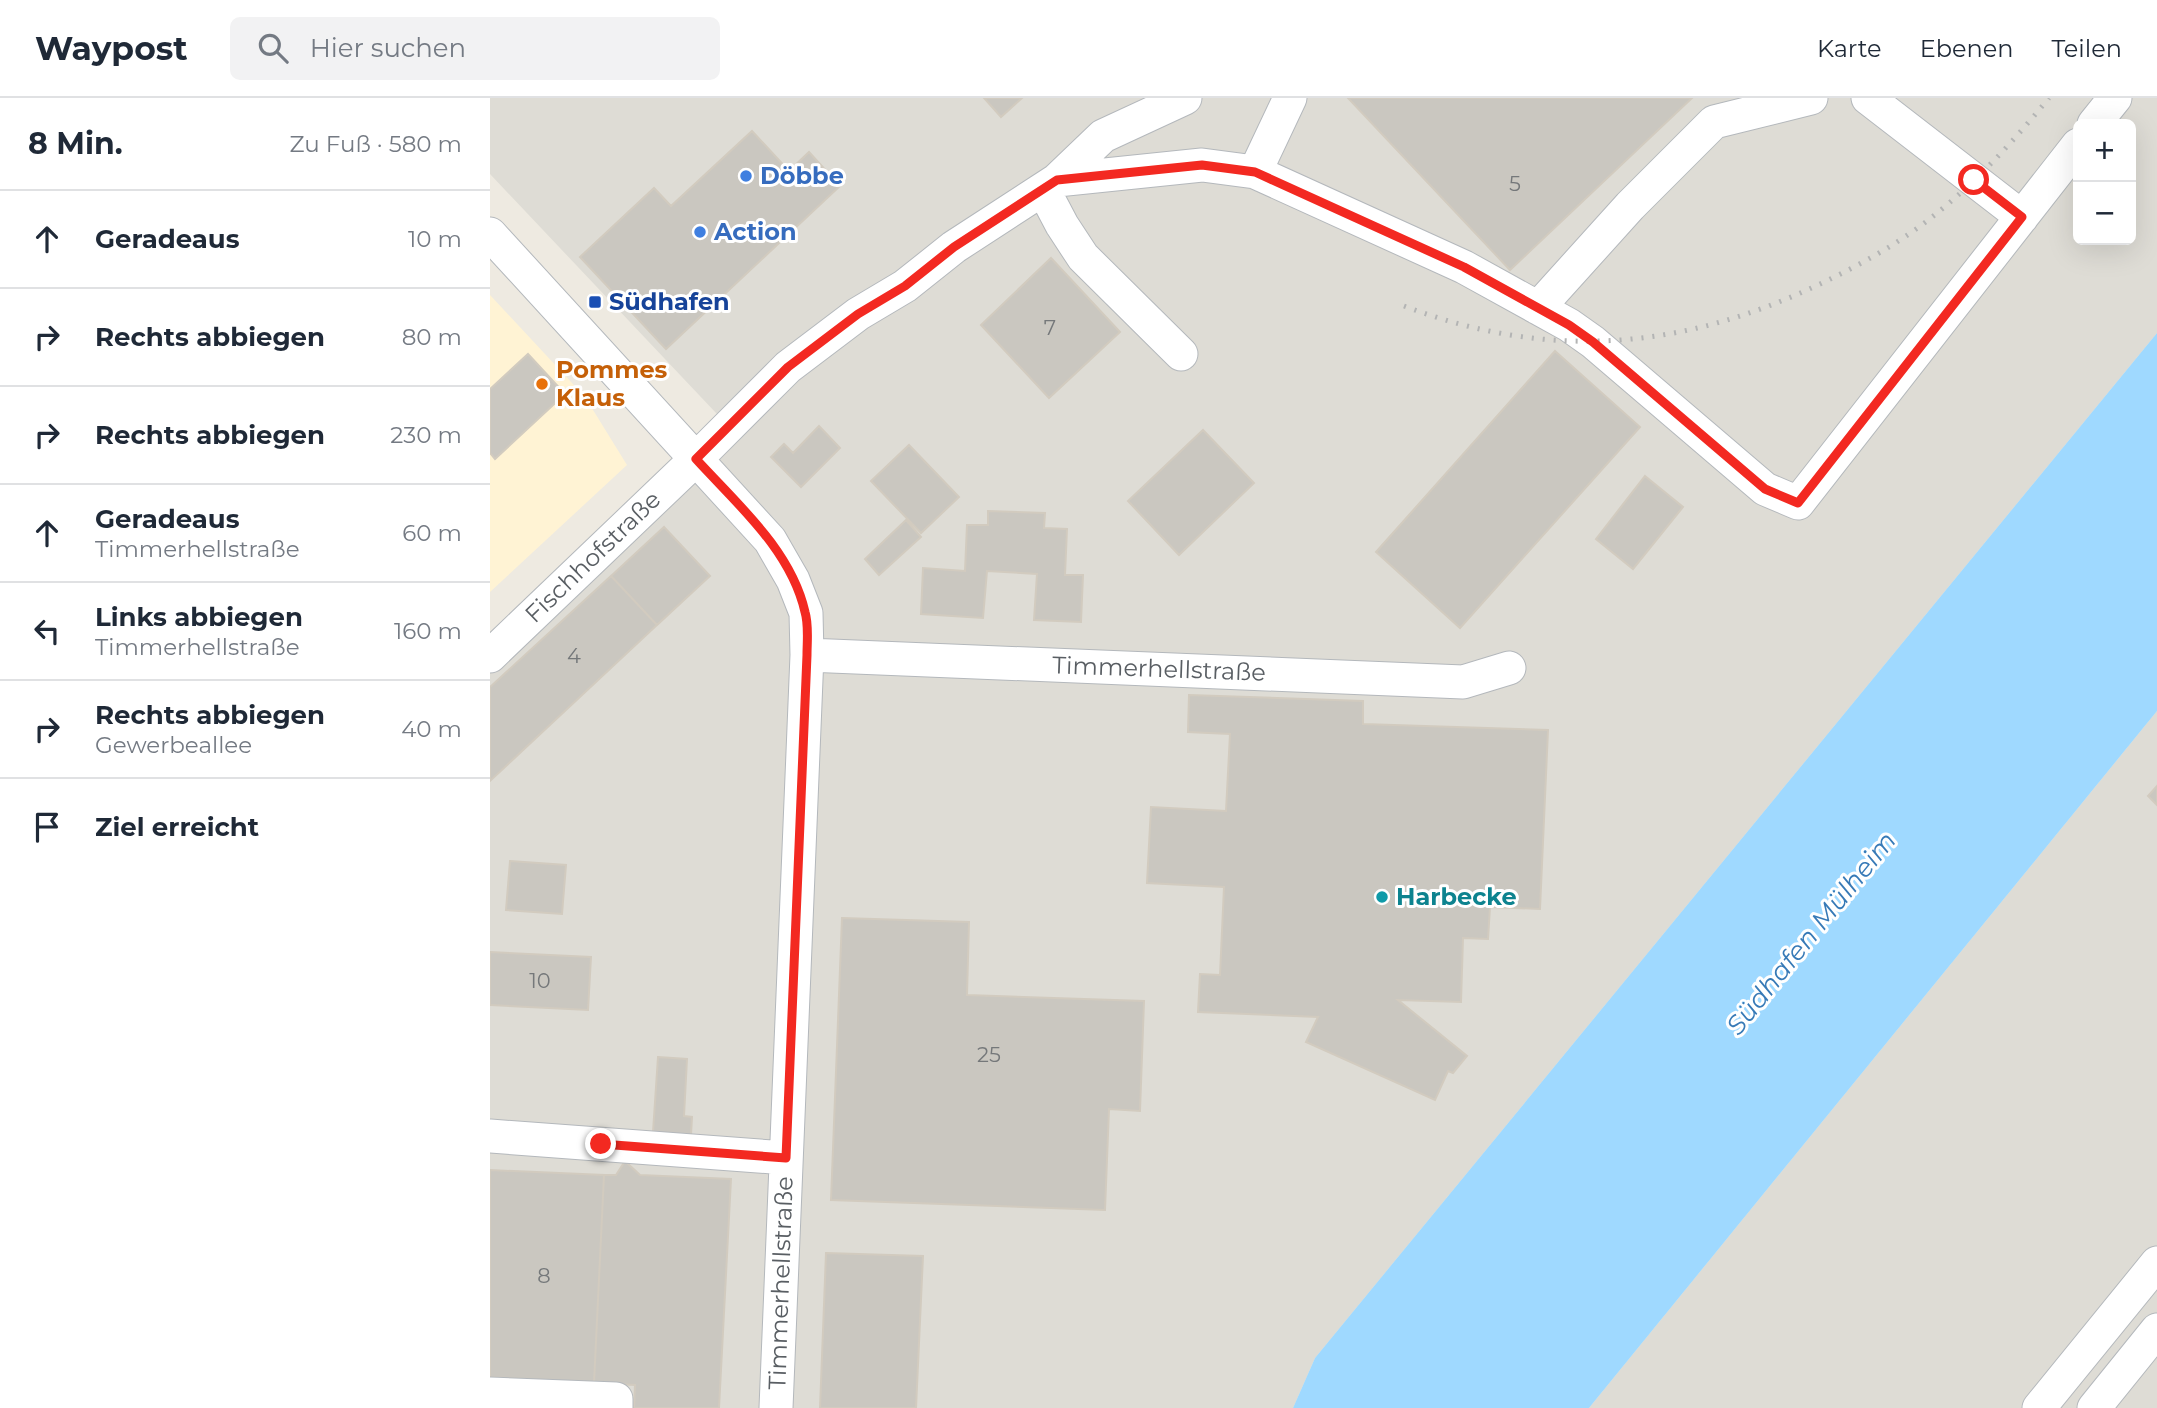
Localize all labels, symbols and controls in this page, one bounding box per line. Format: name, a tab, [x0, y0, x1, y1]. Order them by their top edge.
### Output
search box	[230, 17, 720, 80]
text: Waypost	[35, 28, 188, 68]
icon: search	[254, 29, 292, 67]
text: Hier suchen	[310, 32, 466, 64]
text: Karte	[1817, 34, 1882, 63]
text: Ebenen	[1920, 34, 2013, 63]
text: Teilen	[2051, 34, 2122, 63]
map controls	[2073, 119, 2136, 245]
button: +	[2073, 119, 2136, 182]
text: 8 Min.	[28, 125, 123, 162]
text: Zu Fuß · 580 m	[290, 130, 462, 158]
place label: Döbbe	[760, 161, 844, 190]
route start	[1958, 164, 1989, 195]
marker: Döbbe	[738, 168, 754, 184]
house number: 5	[1509, 171, 1521, 196]
button: −	[2073, 182, 2136, 245]
place label: Action	[713, 217, 797, 246]
icon: ahead	[28, 220, 66, 258]
text: Geradeaus	[95, 223, 240, 255]
marker: Action	[692, 224, 708, 240]
text: 10 m	[408, 225, 462, 253]
place label: Südhafen	[609, 287, 730, 316]
marker: Südhafen	[587, 294, 603, 310]
house number: 7	[1044, 315, 1056, 340]
icon: right	[28, 318, 66, 356]
text: Rechts abbiegen	[95, 321, 325, 353]
text: 80 m	[402, 323, 462, 351]
place label: Pommes Klaus	[556, 355, 668, 412]
marker: Pommes Klaus	[534, 376, 550, 392]
icon: right	[28, 416, 66, 454]
text: Rechts abbiegen	[95, 419, 325, 451]
text: 230 m	[390, 421, 462, 449]
street label: Fischhofstraße	[519, 485, 666, 629]
text: Geradeaus	[95, 503, 240, 535]
icon: ahead	[28, 514, 66, 552]
text: 60 m	[402, 519, 462, 547]
text: Timmerhellstraße	[95, 535, 300, 563]
text: Links abbiegen	[95, 601, 303, 633]
icon: left	[28, 612, 66, 650]
text: 160 m	[394, 617, 462, 645]
text: Timmerhellstraße	[95, 633, 300, 661]
house number: 4	[567, 643, 581, 668]
street label: Timmerhellstraße	[1052, 650, 1266, 687]
text: Rechts abbiegen	[95, 699, 325, 731]
icon: right	[28, 710, 66, 748]
text: 40 m	[401, 715, 462, 743]
text: Gewerbeallee	[95, 731, 252, 759]
icon: arrive	[28, 808, 66, 846]
text: Ziel erreicht	[95, 811, 259, 843]
water label: Südhafen Mülheim	[1719, 825, 1903, 1041]
place label: Harbecke	[1396, 882, 1517, 911]
marker: Harbecke	[1374, 889, 1390, 905]
house number: 10	[529, 968, 551, 993]
house number: 25	[977, 1042, 1001, 1067]
route end	[585, 1128, 616, 1159]
street label: Timmerhellstraße	[762, 1176, 799, 1390]
house number: 8	[537, 1263, 551, 1288]

